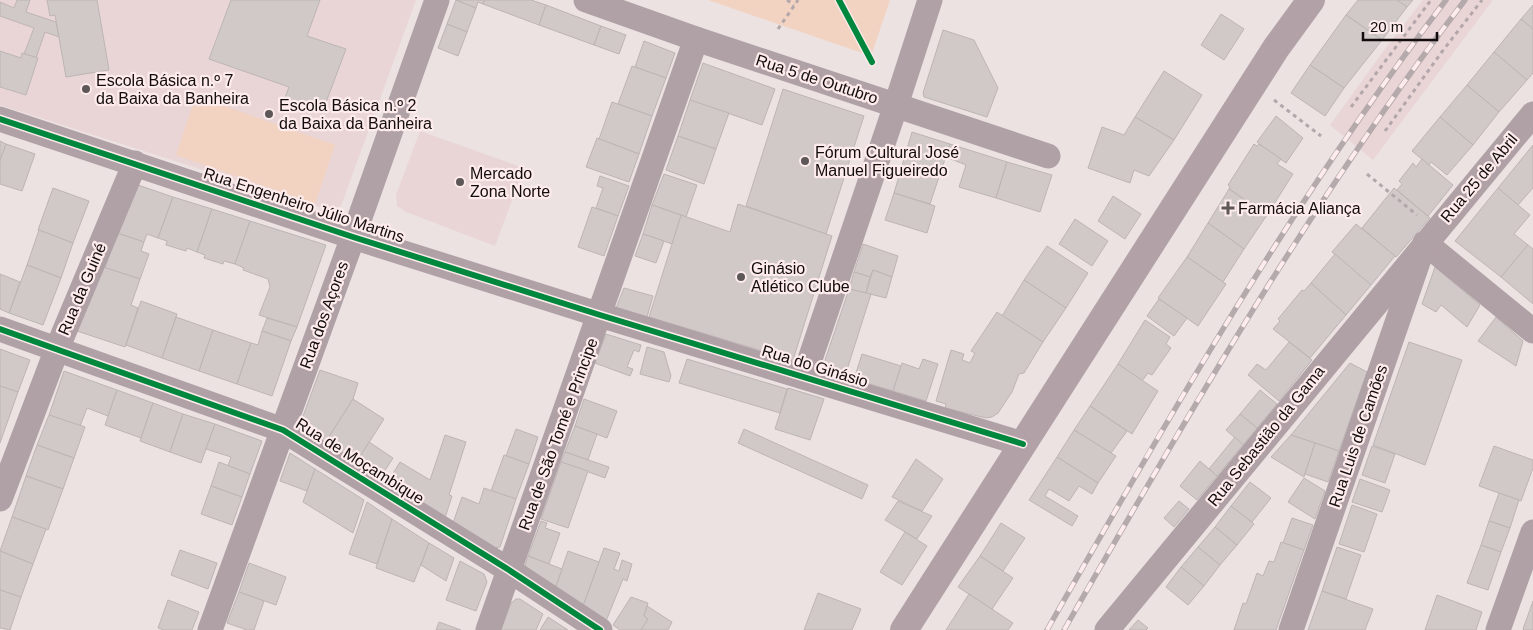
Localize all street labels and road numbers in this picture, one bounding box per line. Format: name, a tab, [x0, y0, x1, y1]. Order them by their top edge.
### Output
street label: Rua 5 de Outubro	[754, 51, 880, 107]
street label: Rua 25 de Abril	[1437, 131, 1521, 225]
street label: Rua Engenheiro Júlio Martins	[202, 164, 406, 246]
street label: Rua da Guiné	[55, 240, 109, 338]
street label: Rua dos Açores	[297, 259, 351, 371]
street label: Rua de São Tomé e Principe	[515, 335, 601, 532]
street label: Rua do Ginásio	[760, 342, 870, 390]
street label: Rua Sebastião da Gama	[1204, 362, 1328, 509]
street label: Rua Luis de Camões	[1326, 363, 1390, 509]
street label: Rua de Moçambique	[293, 415, 427, 507]

